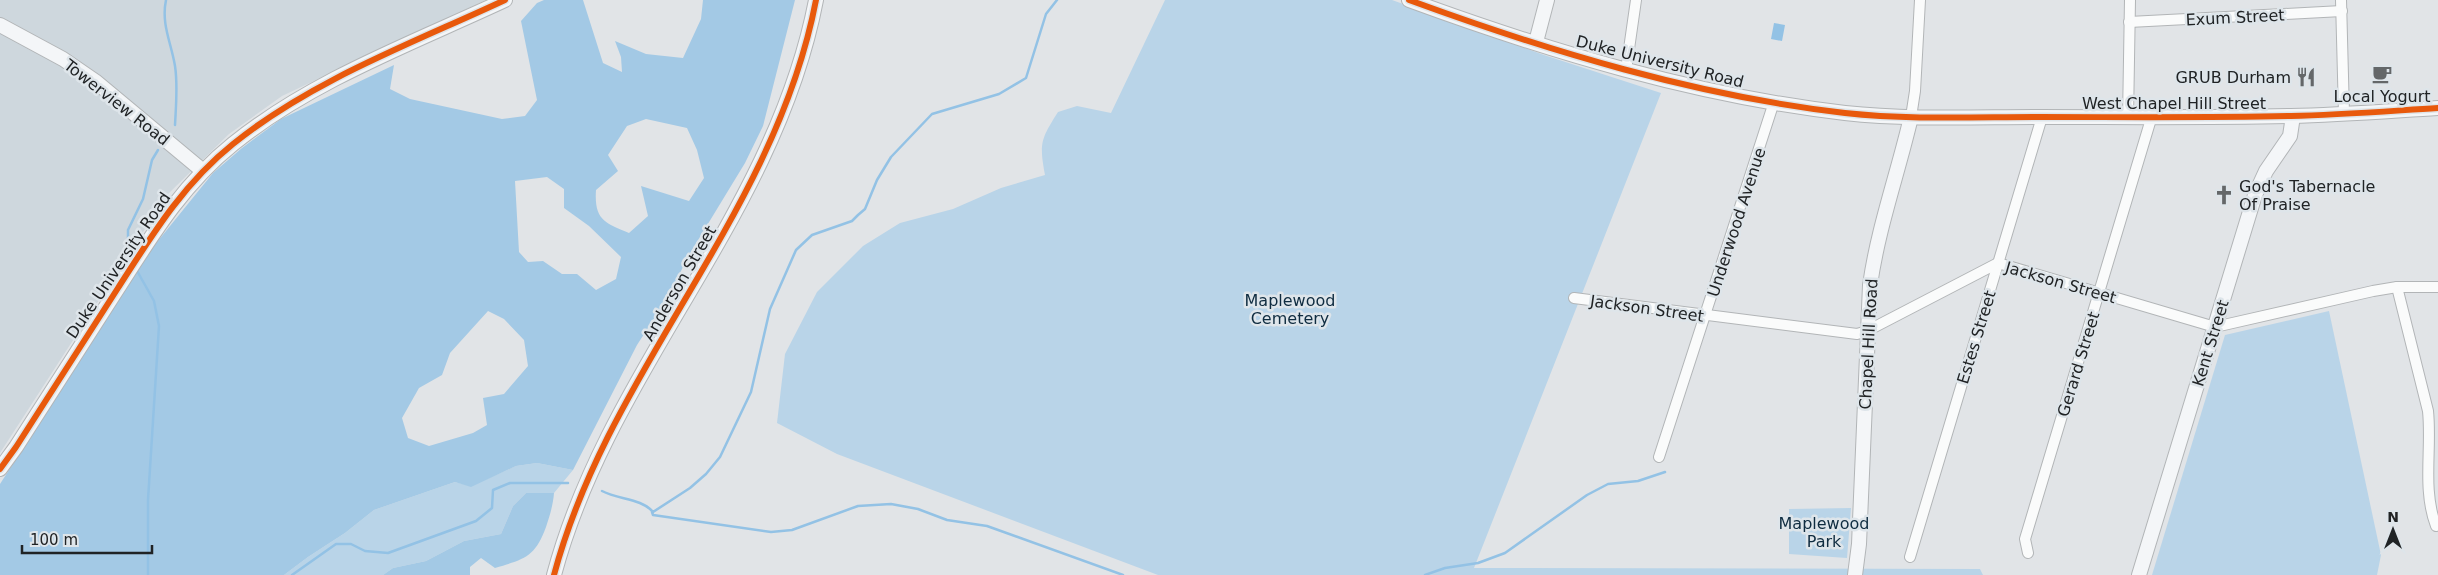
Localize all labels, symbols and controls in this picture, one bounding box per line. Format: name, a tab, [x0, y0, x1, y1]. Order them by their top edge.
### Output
street label: Exum Street	[2185, 5, 2285, 30]
street label: Duke University Road	[1574, 31, 1746, 92]
street label: Towerview Road	[59, 55, 173, 149]
cafe icon: Local Yogurt	[2371, 63, 2393, 85]
restaurant icon: GRUB Durham	[2295, 66, 2317, 88]
place label: GRUB Durham	[2175, 68, 2291, 87]
place label: Local Yogurt	[2333, 87, 2431, 106]
street label: West Chapel Hill Street	[2082, 94, 2266, 113]
street label: Underwood Avenue	[1703, 145, 1770, 299]
place label: God's Tabernacle Of Praise	[2239, 177, 2375, 214]
church icon: God's Tabernacle Of Praise	[2213, 184, 2235, 206]
street label: Duke University Road	[62, 189, 174, 342]
street label: Anderson Street	[639, 222, 720, 344]
street label: Jackson Street	[2002, 257, 2119, 307]
street label: Chapel Hill Road	[1856, 278, 1881, 410]
street label: Estes Street	[1953, 288, 2000, 386]
park label: Maplewood Cemetery	[1245, 291, 1335, 328]
street label: Jackson Street	[1588, 291, 1705, 326]
street label: Kent Street	[2188, 297, 2233, 389]
street label: Gerard Street	[2053, 309, 2103, 419]
north arrow	[2368, 505, 2418, 555]
text: N	[2387, 509, 2399, 525]
park label: Maplewood Park	[1779, 514, 1869, 551]
scale bar	[22, 522, 152, 554]
text: 100 m	[30, 531, 78, 549]

